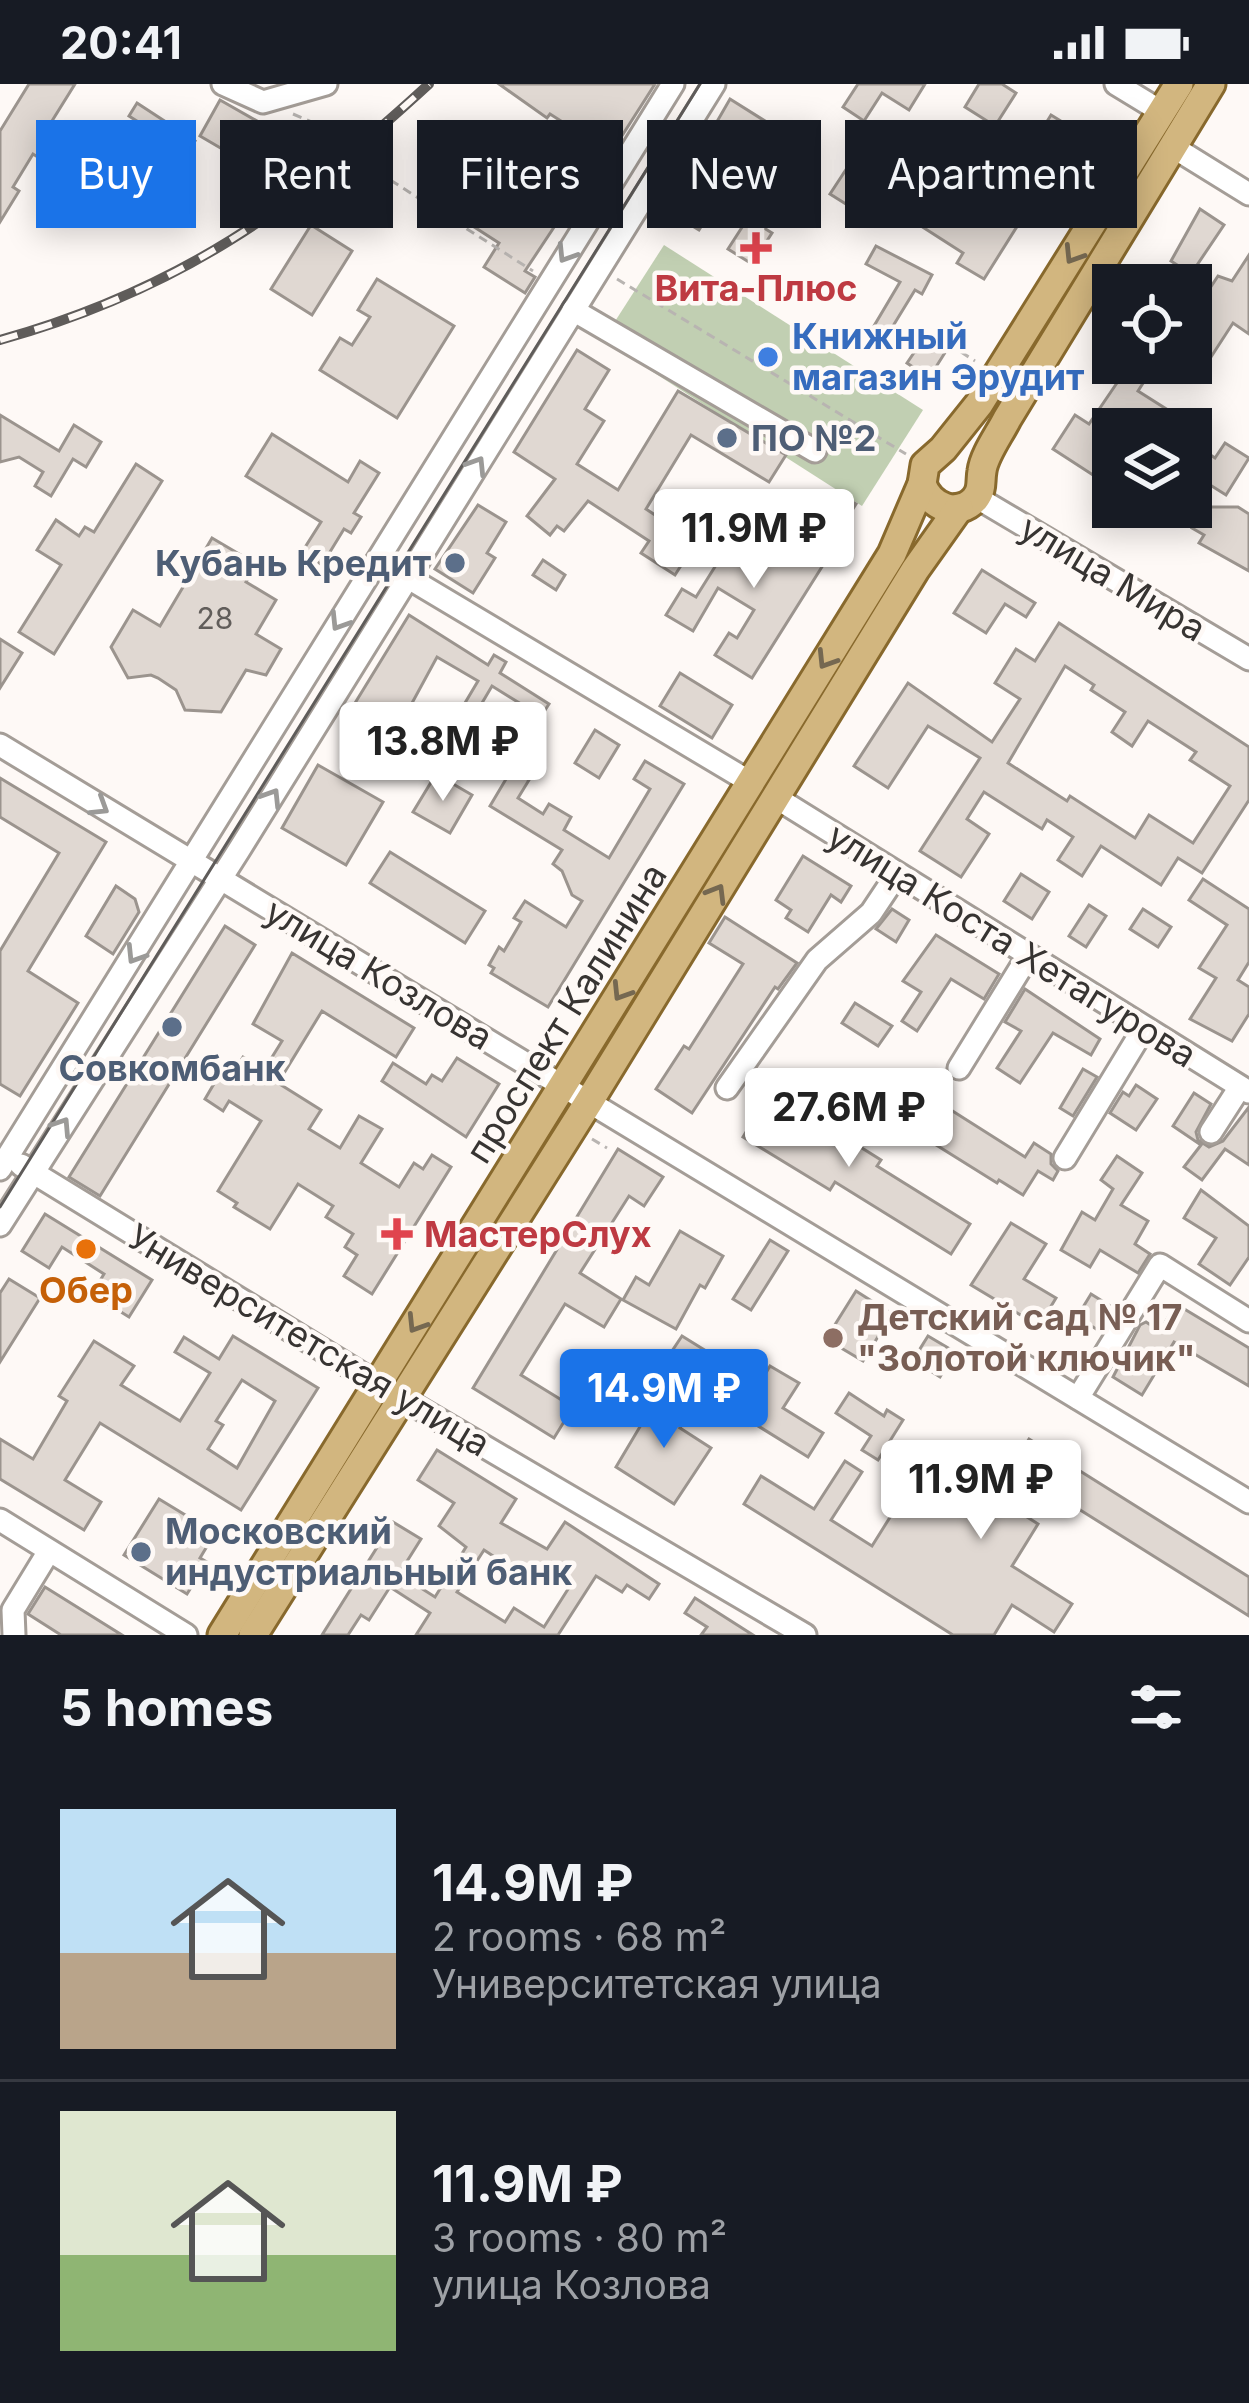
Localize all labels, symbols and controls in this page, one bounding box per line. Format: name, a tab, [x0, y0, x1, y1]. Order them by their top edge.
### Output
text: 20:41	[60, 15, 182, 70]
chip: Buy	[36, 120, 196, 228]
chip: Rent	[220, 120, 393, 228]
chip: Filters	[417, 120, 623, 228]
chip: New	[647, 120, 821, 228]
chip: Apartment	[845, 120, 1137, 228]
marker: Вита-Плюс	[743, 235, 769, 261]
one-way arrow	[558, 241, 580, 263]
one-way arrow	[1065, 241, 1087, 263]
map controls	[1092, 264, 1212, 528]
button: locate	[1092, 264, 1212, 384]
place label: Вита-Плюс	[655, 266, 857, 310]
place label: Книжный магазин Эрудит	[792, 314, 1085, 399]
marker: Книжный магазин Эрудит	[755, 344, 781, 370]
button: layers	[1092, 408, 1212, 528]
place label: ПО №2	[751, 416, 877, 460]
marker: ПО №2	[714, 425, 740, 451]
one-way arrow	[462, 456, 485, 478]
pin: 11.9M ₽	[643, 489, 865, 591]
text: 11.9M ₽	[681, 504, 827, 551]
street label: улица Мира	[1012, 505, 1214, 651]
place label: Кубань Кредит	[155, 541, 432, 585]
marker: Кубань Кредит	[442, 550, 468, 576]
house number: 28	[197, 600, 233, 636]
one-way arrow	[331, 609, 353, 631]
one-way arrow	[818, 647, 840, 669]
pin: 13.8M ₽	[332, 702, 554, 804]
text: 13.8M ₽	[367, 717, 519, 764]
one-way arrow	[258, 789, 280, 811]
one-way arrow	[86, 793, 108, 815]
street label: улица Коста Хетагурова	[819, 813, 1205, 1077]
street label: проспект Калинина	[456, 855, 676, 1171]
one-way arrow	[703, 884, 725, 906]
street label: улица Козлова	[257, 889, 501, 1059]
one-way arrow	[128, 941, 150, 963]
one-way arrow	[613, 979, 635, 1001]
marker: Совкомбанк	[159, 1014, 185, 1040]
place label: Совкомбанк	[58, 1046, 286, 1090]
pin: 27.6M ₽	[738, 1068, 960, 1170]
text: 27.6M ₽	[772, 1083, 926, 1130]
one-way arrow	[47, 1117, 69, 1139]
place label: МастерСлух	[424, 1212, 652, 1256]
street label: Университетская улица	[120, 1214, 498, 1466]
marker: МастерСлух	[381, 1218, 413, 1250]
marker: Обер	[73, 1236, 99, 1262]
place label: Обер	[39, 1268, 133, 1312]
place label: Детский сад № 17 "Золотой ключик"	[857, 1295, 1196, 1380]
one-way arrow	[408, 1311, 430, 1333]
marker: Детский сад № 17 "Золотой ключик"	[820, 1325, 846, 1351]
pin: 14.9M ₽	[553, 1349, 775, 1451]
text: 14.9M ₽	[587, 1364, 741, 1411]
pin: 11.9M ₽	[870, 1440, 1092, 1542]
text: 11.9M ₽	[908, 1455, 1054, 1502]
place label: Московский индустриальный банк	[165, 1509, 572, 1594]
marker: Московский индустриальный банк	[128, 1539, 154, 1565]
icon: filters	[1123, 1674, 1189, 1740]
text: 5 homes	[60, 1677, 273, 1738]
text: 14.9M ₽	[432, 1852, 634, 1913]
icon: home	[156, 1857, 300, 2001]
text: 2 rooms · 68 m²	[432, 1913, 726, 1960]
text: Университетская улица	[432, 1960, 882, 2007]
text: 11.9M ₽	[432, 2153, 623, 2214]
icon: home	[156, 2159, 300, 2303]
text: 3 rooms · 80 m²	[432, 2214, 727, 2261]
text: улица Козлова	[432, 2261, 711, 2308]

